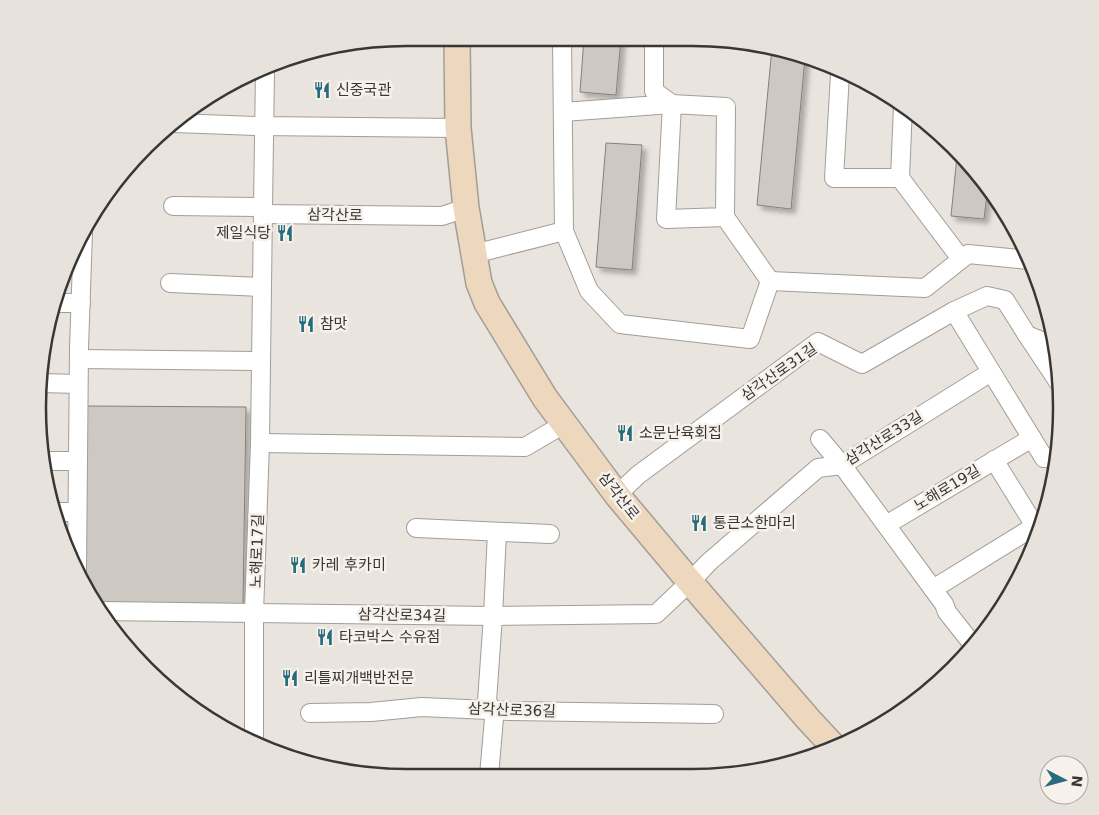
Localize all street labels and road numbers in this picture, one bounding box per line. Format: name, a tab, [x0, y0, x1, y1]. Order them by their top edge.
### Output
street label: 삼각산로	[307, 206, 363, 224]
street label: 삼각산로31길	[738, 339, 820, 405]
street label: 삼각산로33길	[842, 407, 926, 469]
street label: 노해로19길	[911, 461, 983, 515]
street label: 삼각산로	[595, 469, 643, 523]
street label: 노해로17길	[247, 514, 267, 588]
street label: 삼각산로34길	[358, 605, 446, 625]
street label: 삼각산로36길	[468, 699, 556, 721]

